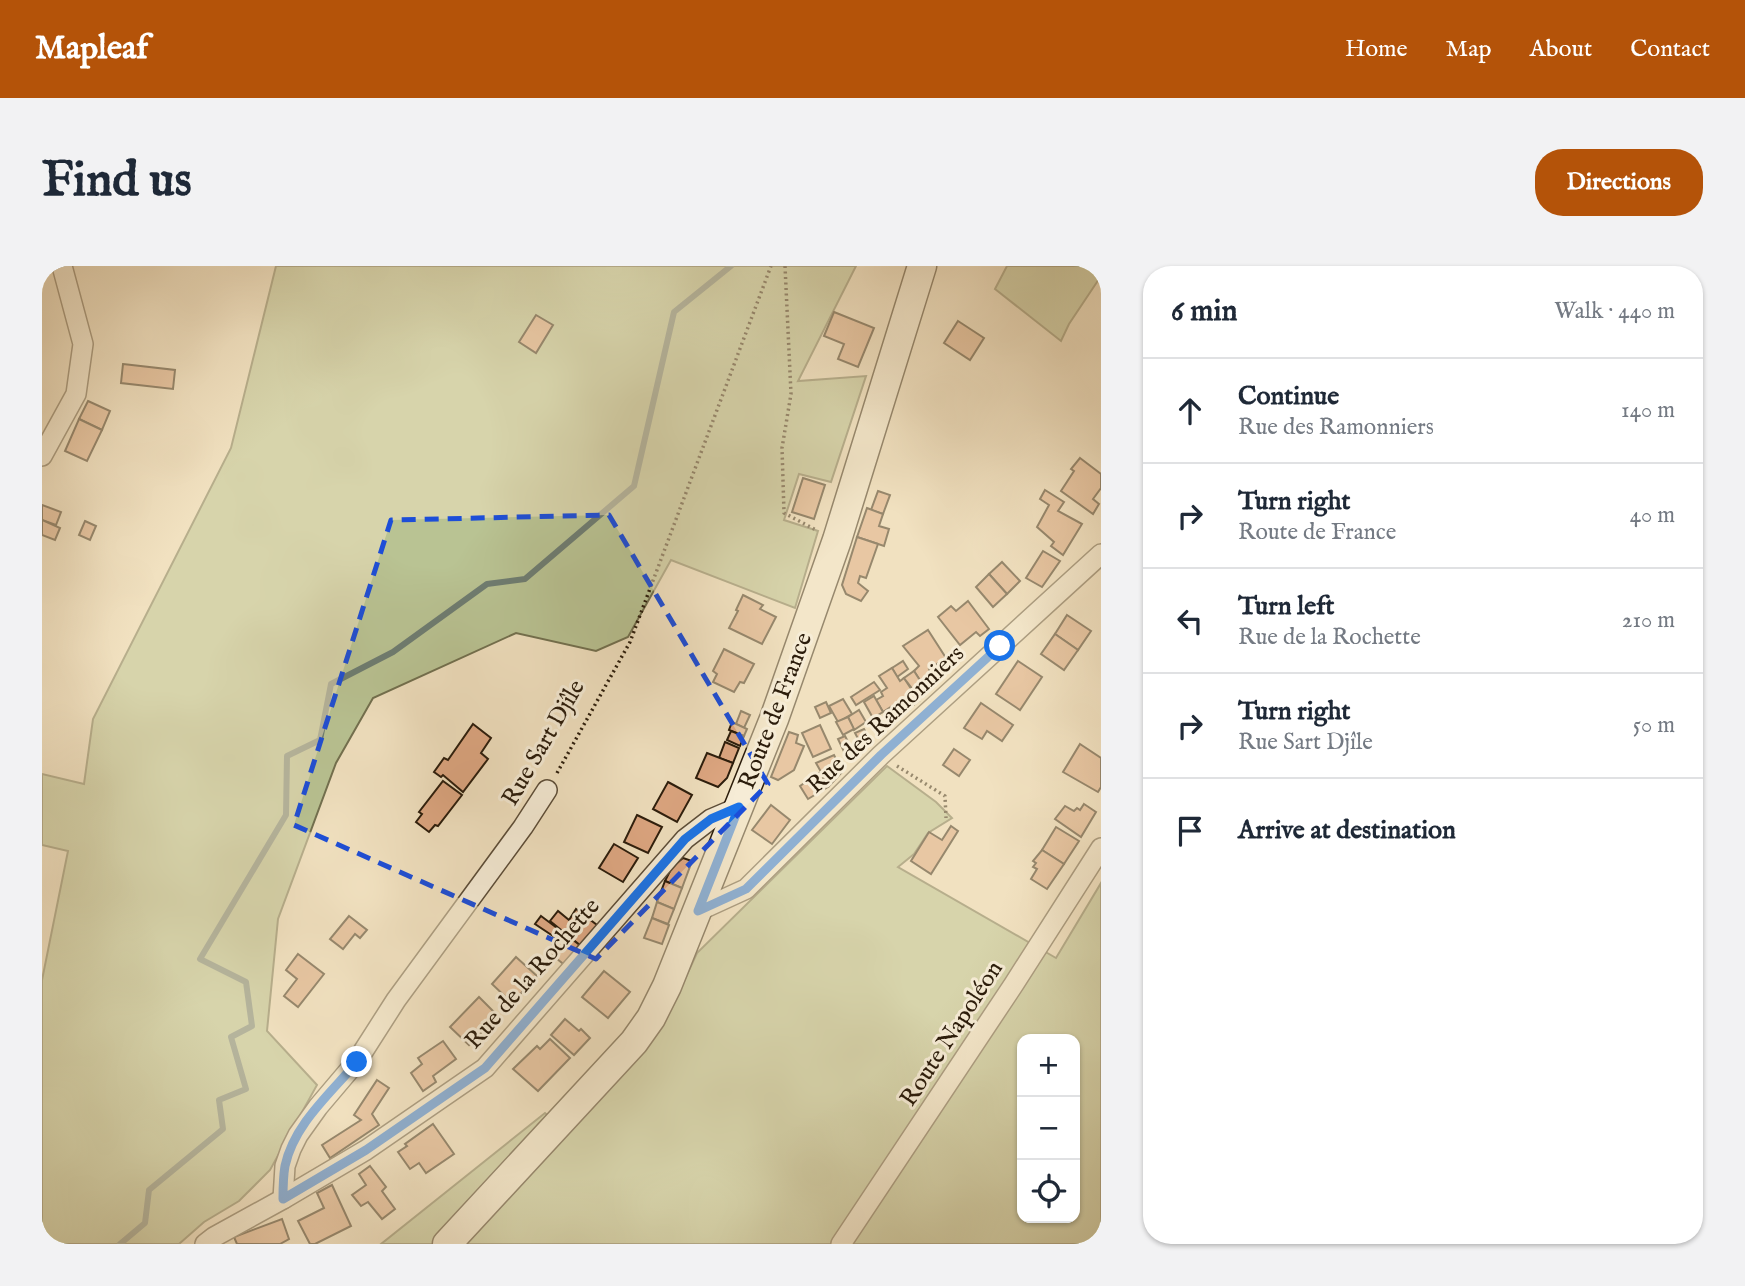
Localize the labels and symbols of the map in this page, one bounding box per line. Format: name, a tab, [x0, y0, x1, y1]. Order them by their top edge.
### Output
street label: Route de France	[732, 628, 820, 794]
route start	[984, 630, 1015, 661]
street label: Rue des Ramonniers	[801, 639, 971, 801]
street label: Rue Sart Djîle	[495, 674, 593, 812]
street label: Rue de la Rochette	[459, 892, 607, 1056]
street label: Route Napoléon	[893, 955, 1011, 1113]
route end	[341, 1046, 372, 1077]

